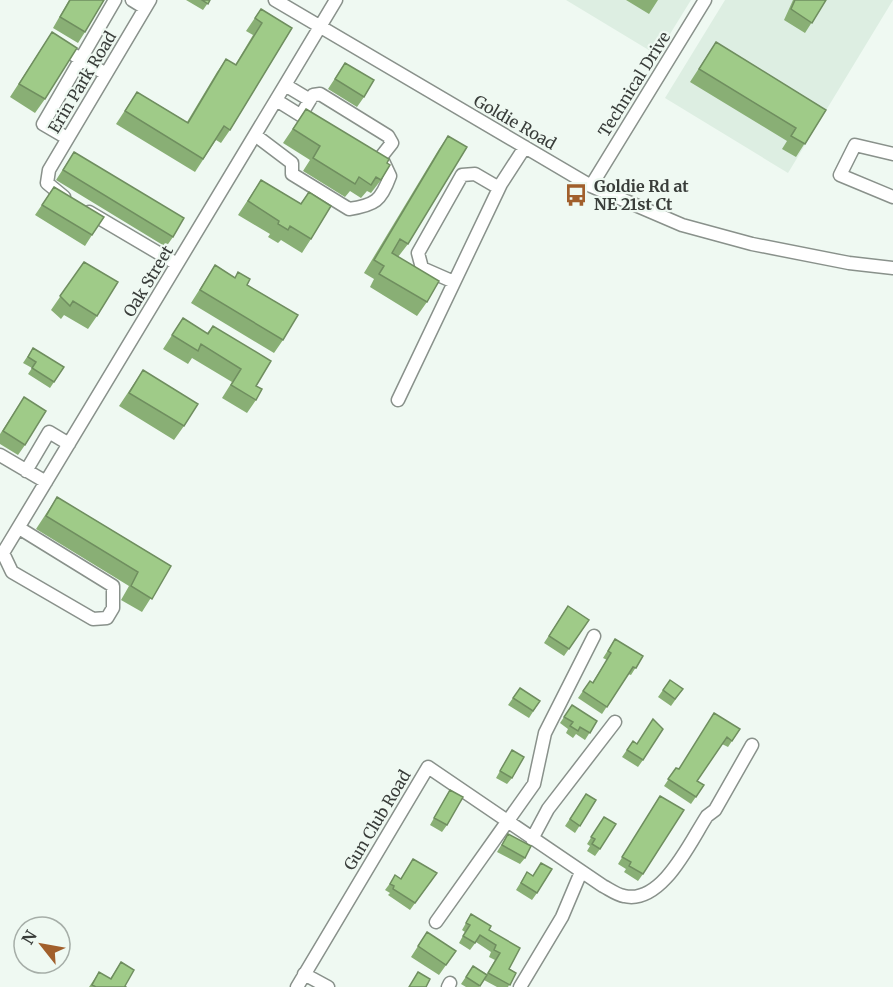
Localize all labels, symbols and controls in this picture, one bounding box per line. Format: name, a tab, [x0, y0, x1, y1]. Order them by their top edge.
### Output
street label: Erin Park Road	[44, 27, 120, 137]
street label: Technical Drive	[594, 28, 674, 140]
street label: Goldie Road	[470, 90, 560, 154]
place label: Goldie Rd at NE 21st Ct	[594, 176, 689, 214]
bus stop icon: Goldie Rd at NE 21st Ct	[563, 182, 589, 208]
street label: Oak Street	[119, 241, 178, 320]
street label: Gun Club Road	[339, 766, 415, 874]
north arrow	[12, 915, 72, 975]
text: N	[17, 926, 41, 948]

